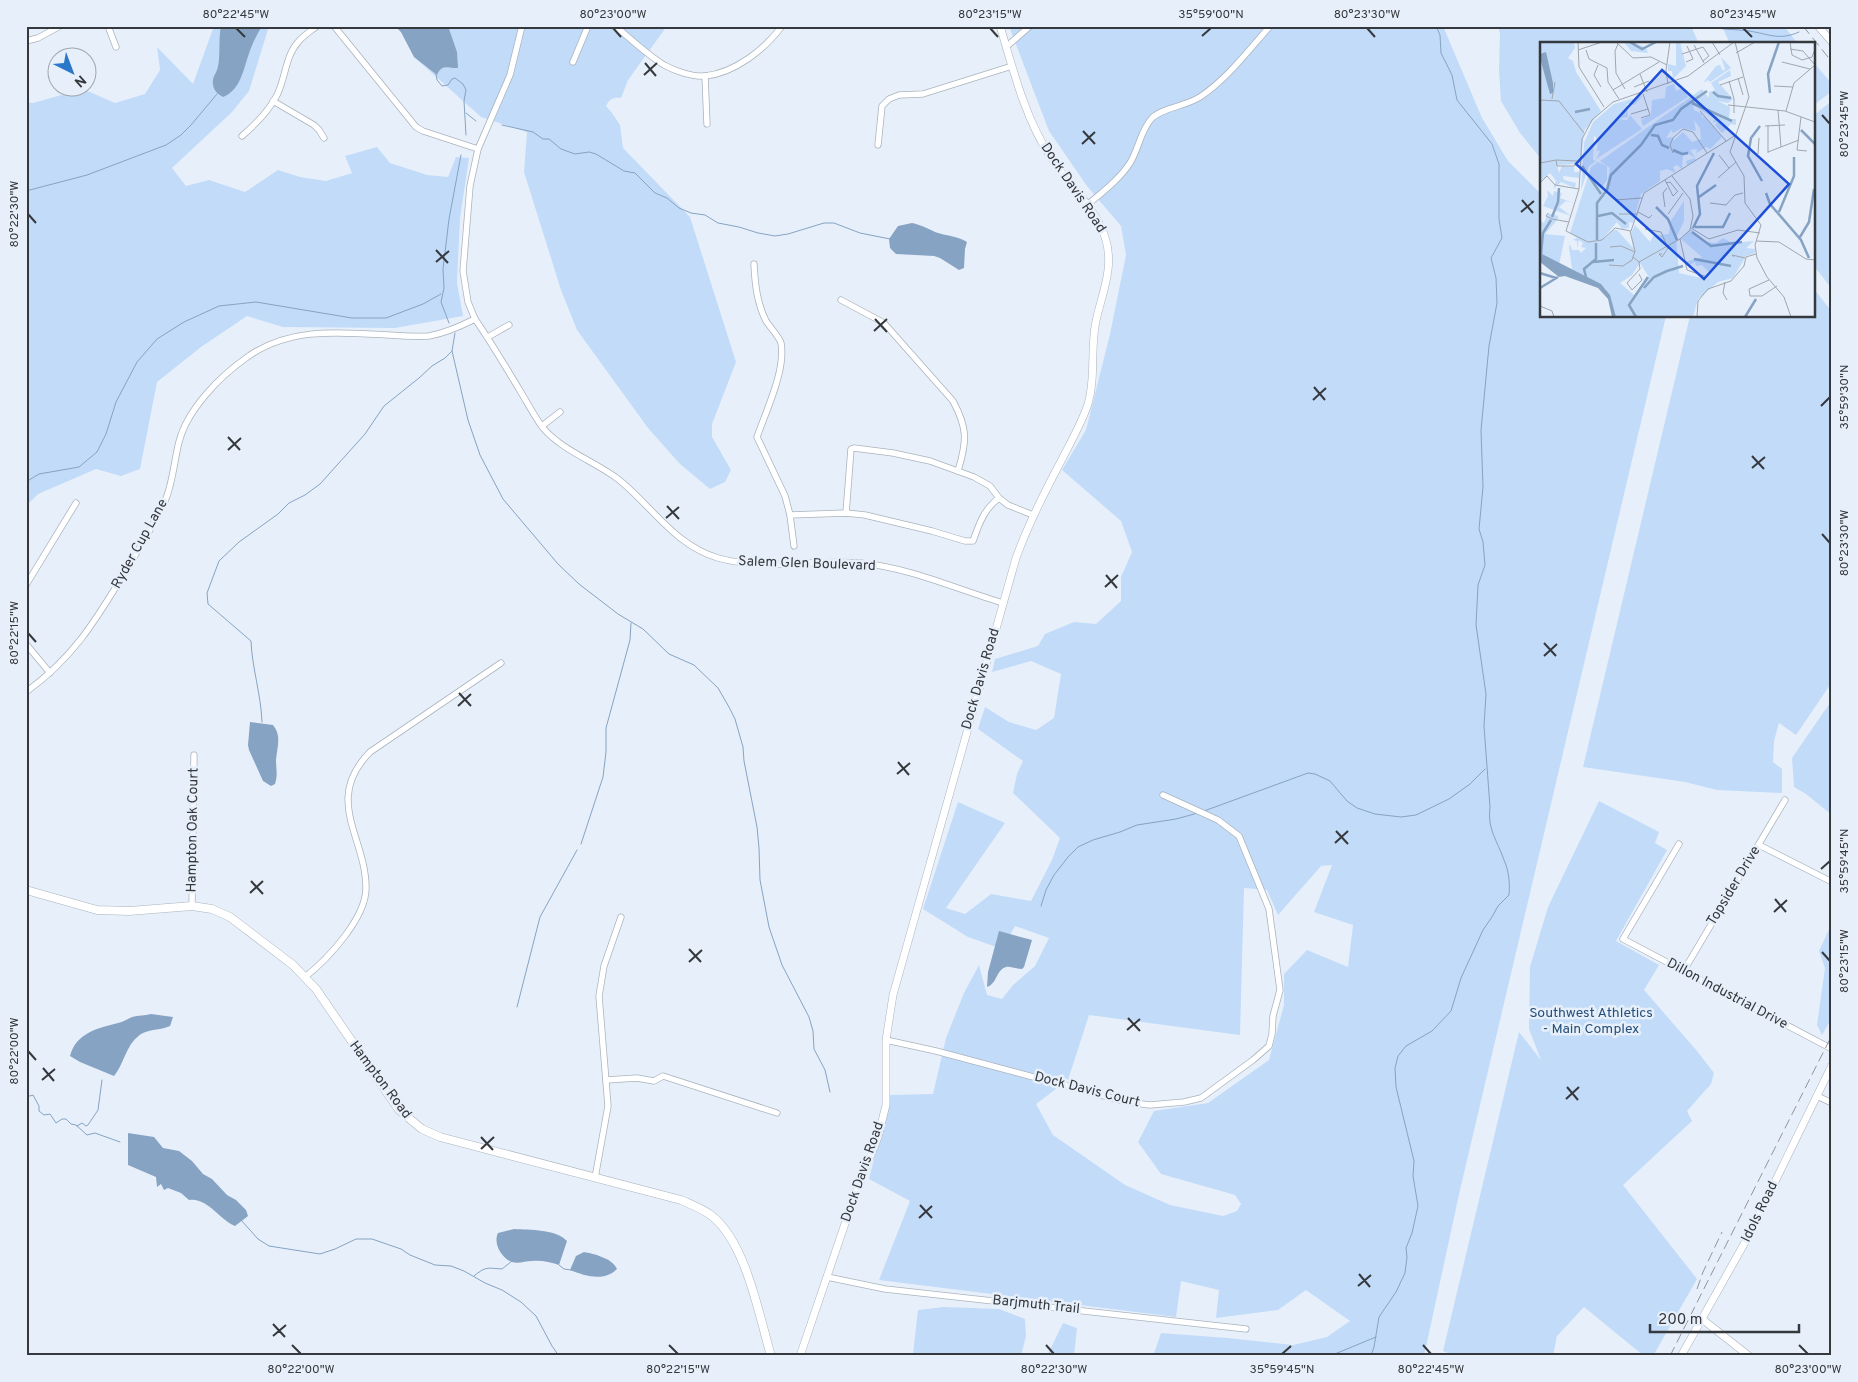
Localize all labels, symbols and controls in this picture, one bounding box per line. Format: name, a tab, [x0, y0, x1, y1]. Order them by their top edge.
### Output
text: 80°22'45"W	[203, 7, 269, 23]
text: 80°23'00"W	[579, 7, 647, 23]
text: 80°23'15"W	[958, 7, 1022, 23]
text: 35°59'00"N	[1178, 7, 1244, 23]
text: 80°23'30"W	[1334, 7, 1400, 23]
text: 80°23'45"W	[1710, 7, 1776, 23]
inset map	[1540, 42, 1816, 318]
north arrow	[48, 48, 98, 98]
text: N	[70, 71, 89, 90]
text: 80°23'45"W	[1837, 91, 1853, 157]
street label: Dock Davis Road	[1037, 140, 1109, 236]
text: 80°22'30"W	[7, 181, 23, 247]
text: 35°59'30"N	[1837, 365, 1853, 429]
street label: Ryder Cup Lane	[108, 496, 172, 592]
text: 80°23'30"W	[1837, 510, 1853, 576]
street label: Salem Glen Boulevard	[738, 553, 876, 575]
text: 80°22'15"W	[7, 601, 23, 665]
street label: Dock Davis Road	[958, 626, 1004, 732]
street label: Hampton Oak Court	[183, 767, 203, 893]
text: 35°59'45"N	[1837, 829, 1853, 893]
street label: Topsider Drive	[1704, 843, 1764, 929]
text: 80°23'15"W	[1837, 929, 1853, 993]
street label: Dillon Industrial Drive	[1664, 955, 1790, 1033]
park label: Southwest Athletics - Main Complex	[1529, 1005, 1653, 1038]
text: 80°22'00"W	[7, 1017, 23, 1085]
street label: Hampton Road	[345, 1038, 415, 1122]
street label: Dock Davis Court	[1032, 1069, 1142, 1111]
street label: Dock Davis Road	[838, 1120, 888, 1224]
street label: Idols Road	[1738, 1179, 1782, 1245]
street label: Barjmuth Trail	[991, 1292, 1081, 1318]
scale bar	[1650, 1302, 1799, 1334]
text: 200 m	[1658, 1311, 1703, 1330]
text: 80°22'00"W	[267, 1362, 335, 1378]
text: 80°22'15"W	[646, 1362, 710, 1378]
text: 80°22'30"W	[1021, 1362, 1087, 1378]
text: 35°59'45"N	[1250, 1362, 1314, 1378]
text: 80°22'45"W	[1398, 1362, 1464, 1378]
text: 80°23'00"W	[1774, 1362, 1842, 1378]

